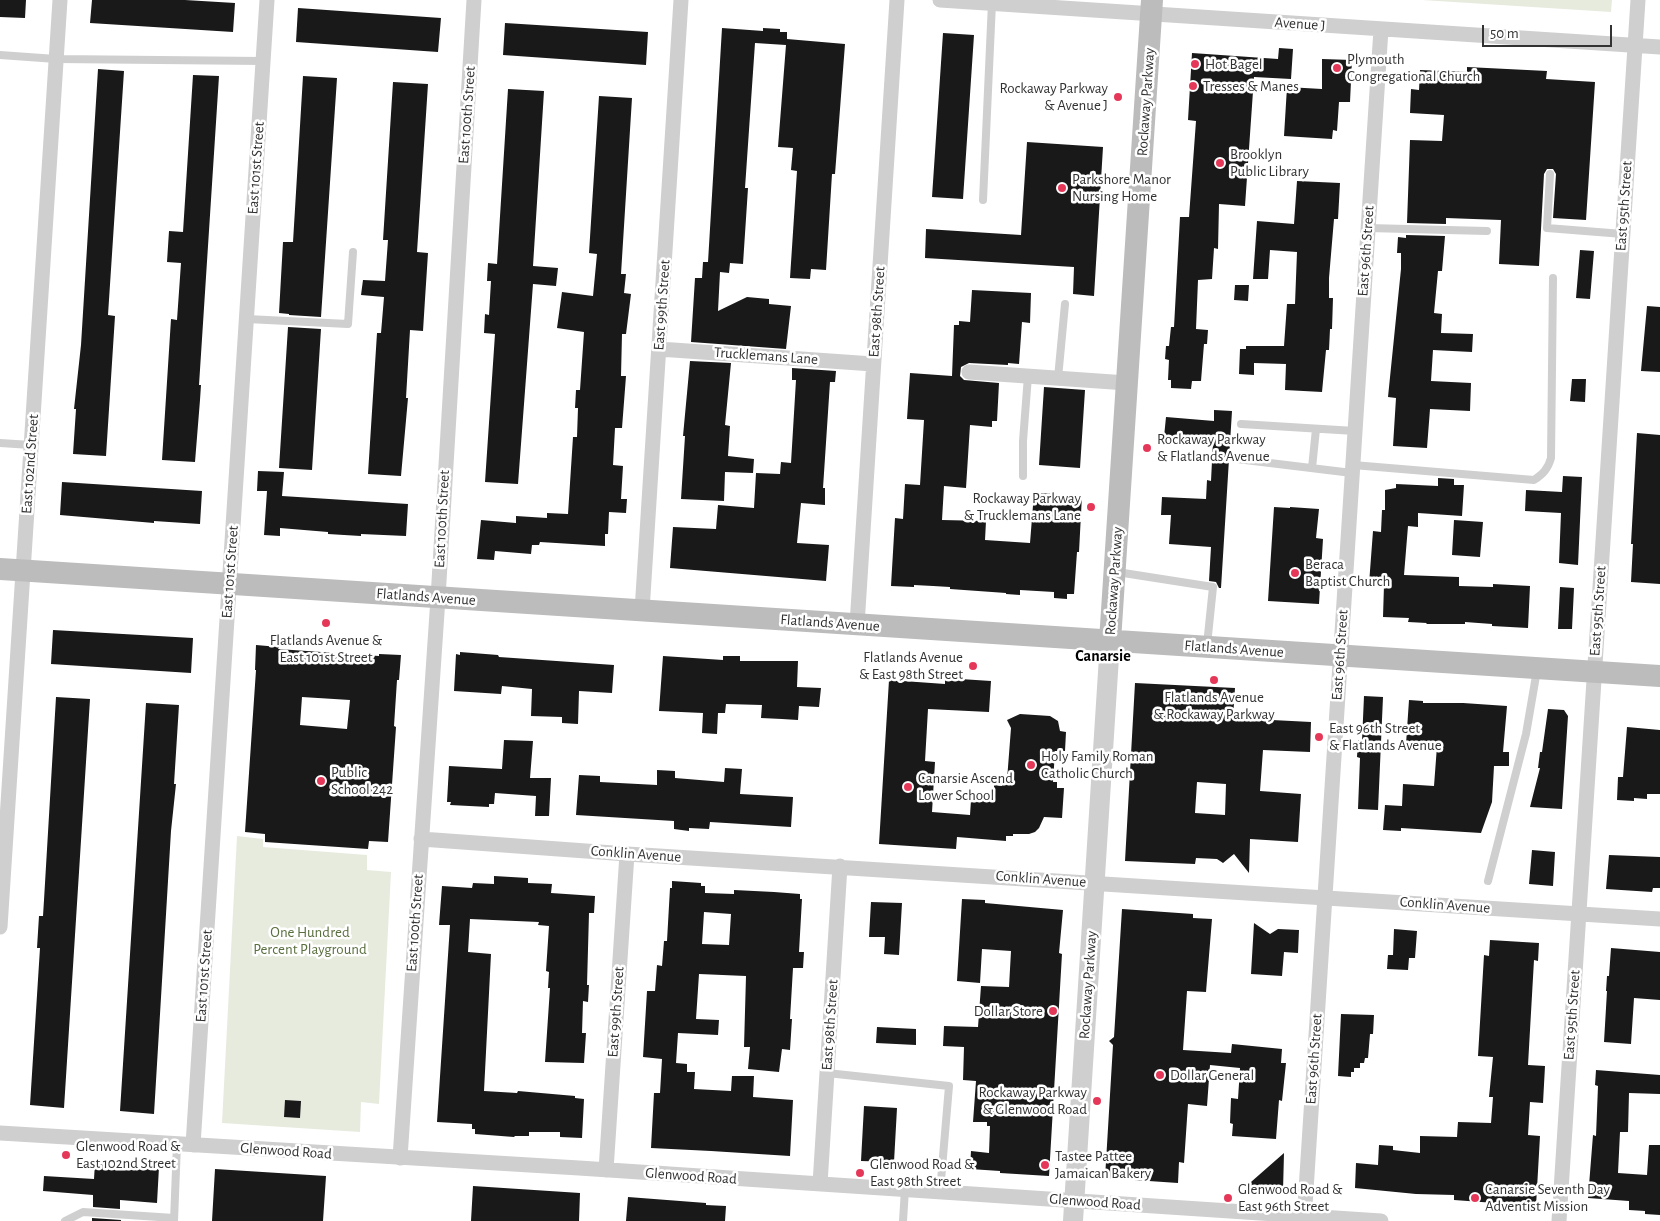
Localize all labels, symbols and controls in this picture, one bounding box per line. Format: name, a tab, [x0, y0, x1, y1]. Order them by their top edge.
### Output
street label: Avenue J	[1274, 13, 1326, 35]
scale bar	[1485, 15, 1615, 47]
text: 50 m	[1490, 26, 1519, 41]
street label: Rockaway Parkway	[1133, 47, 1159, 157]
place label: Plymouth Congregational Church	[1347, 50, 1480, 85]
place label: Hot Bagel	[1205, 55, 1262, 73]
marker: Hot Bagel	[1189, 58, 1201, 70]
marker: Plymouth Congregational Church	[1331, 62, 1343, 74]
street label: East 100th Street	[455, 65, 479, 165]
place label: Tresses & Manes	[1203, 77, 1299, 95]
place label: Rockaway Parkway & Avenue J	[999, 79, 1108, 114]
marker: Tresses & Manes	[1187, 80, 1199, 92]
marker: Rockaway Parkway & Avenue J	[1112, 91, 1124, 103]
street label: East 101st Street	[244, 121, 268, 215]
place label: Brooklyn Public Library	[1230, 145, 1309, 180]
marker: Brooklyn Public Library	[1214, 157, 1226, 169]
street label: East 95th Street	[1612, 160, 1636, 252]
place label: Parkshore Manor Nursing Home	[1072, 170, 1171, 205]
marker: Parkshore Manor Nursing Home	[1056, 182, 1068, 194]
street label: East 96th Street	[1354, 205, 1378, 297]
street label: East 99th Street	[650, 259, 674, 351]
street label: East 98th Street	[865, 266, 889, 358]
street label: Trucklemans Lane	[713, 343, 819, 369]
street label: East 102nd Street	[18, 414, 42, 514]
place label: Rockaway Parkway & Flatlands Avenue	[1157, 430, 1270, 465]
marker: Rockaway Parkway & Flatlands Avenue	[1141, 442, 1153, 454]
street label: East 100th Street	[430, 470, 454, 568]
place label: Rockaway Parkway & Trucklemans Lane	[964, 489, 1081, 524]
marker: Rockaway Parkway & Trucklemans Lane	[1085, 501, 1097, 513]
street label: East 101st Street	[218, 525, 242, 619]
street label: Rockaway Parkway	[1101, 526, 1127, 636]
place label: Beraca Baptist Church	[1305, 555, 1390, 590]
street label: East 95th Street	[1586, 565, 1610, 657]
marker: Beraca Baptist Church	[1289, 567, 1301, 579]
street label: Flatlands Avenue	[376, 585, 476, 609]
street label: East 96th Street	[1328, 609, 1352, 701]
street label: Flatlands Avenue	[780, 611, 880, 635]
marker: Flatlands Avenue & East 101st Street	[320, 617, 332, 629]
place label: Flatlands Avenue & East 101st Street	[270, 631, 382, 666]
street label: Flatlands Avenue	[1184, 637, 1284, 661]
district label: Canarsie	[1075, 646, 1131, 666]
place label: Flatlands Avenue & East 98th Street	[859, 648, 963, 683]
marker: Flatlands Avenue & East 98th Street	[967, 660, 979, 672]
marker: Flatlands Avenue & Rockaway Parkway	[1208, 674, 1220, 686]
place label: Flatlands Avenue & Rockaway Parkway	[1153, 688, 1275, 723]
place label: East 96th Street & Flatlands Avenue	[1329, 719, 1442, 754]
marker: East 96th Street & Flatlands Avenue	[1313, 731, 1325, 743]
place label: Holy Family Roman Catholic Church	[1041, 747, 1153, 782]
marker: Holy Family Roman Catholic Church	[1025, 759, 1037, 771]
place label: Public School 242	[331, 763, 393, 798]
place label: Canarsie Ascend Lower School	[918, 769, 1013, 804]
marker: Public School 242	[315, 775, 327, 787]
marker: Canarsie Ascend Lower School	[902, 781, 914, 793]
street label: Conklin Avenue	[590, 842, 682, 866]
street label: Conklin Avenue	[995, 867, 1087, 891]
street label: East 100th Street	[403, 873, 427, 973]
street label: Conklin Avenue	[1399, 893, 1491, 917]
park label: One Hundred Percent Playground	[253, 923, 367, 958]
street label: East 101st Street	[192, 929, 216, 1023]
street label: Rockaway Parkway	[1075, 930, 1101, 1040]
street label: East 99th Street	[604, 966, 628, 1058]
street label: East 95th Street	[1560, 969, 1584, 1061]
street label: East 98th Street	[818, 979, 842, 1071]
place label: Dollar Store	[974, 1002, 1043, 1020]
marker: Dollar Store	[1047, 1005, 1059, 1017]
street label: East 96th Street	[1302, 1013, 1326, 1105]
place label: Dollar General	[1170, 1066, 1254, 1084]
marker: Dollar General	[1154, 1069, 1166, 1081]
place label: Rockaway Parkway & Glenwood Road	[978, 1083, 1087, 1118]
marker: Rockaway Parkway & Glenwood Road	[1091, 1095, 1103, 1107]
place label: Glenwood Road & East 102nd Street	[76, 1137, 181, 1172]
street label: Glenwood Road	[240, 1139, 332, 1163]
place label: Tastee Pattee Jamaican Bakery	[1055, 1147, 1151, 1182]
marker: Glenwood Road & East 102nd Street	[60, 1149, 72, 1161]
place label: Glenwood Road & East 98th Street	[870, 1155, 975, 1190]
marker: Tastee Pattee Jamaican Bakery	[1039, 1159, 1051, 1171]
street label: Glenwood Road	[645, 1164, 737, 1188]
marker: Glenwood Road & East 98th Street	[854, 1167, 866, 1179]
place label: Glenwood Road & East 96th Street	[1238, 1180, 1343, 1215]
place label: Canarsie Seventh Day Adventist Mission	[1485, 1180, 1610, 1215]
street label: Glenwood Road	[1049, 1190, 1141, 1214]
marker: Glenwood Road & East 96th Street	[1222, 1192, 1234, 1204]
marker: Canarsie Seventh Day Adventist Mission	[1469, 1192, 1481, 1204]

